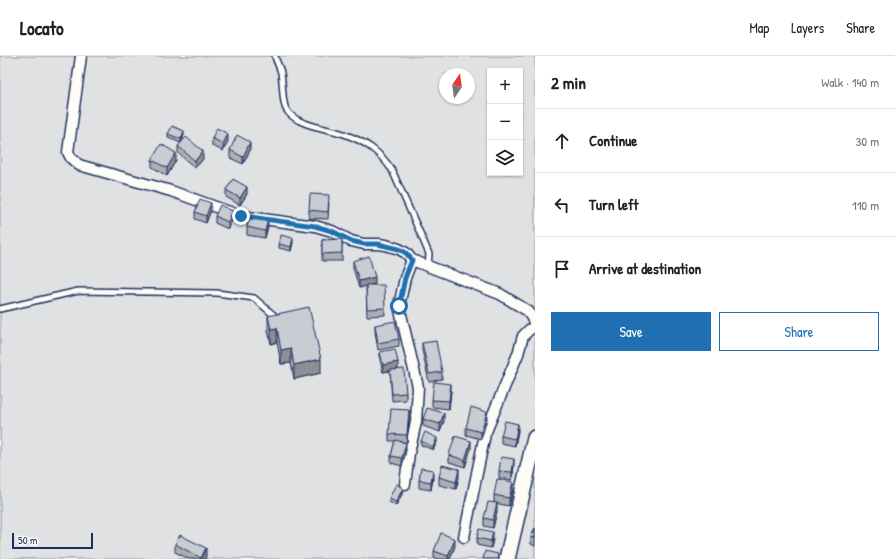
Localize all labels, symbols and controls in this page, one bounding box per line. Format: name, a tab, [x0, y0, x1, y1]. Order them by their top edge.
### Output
text: Locato	[20, 15, 64, 41]
text: Map	[749, 18, 769, 37]
text: Layers	[791, 18, 824, 37]
text: Share	[846, 18, 875, 37]
north arrow	[439, 68, 475, 104]
map controls	[487, 68, 523, 176]
button: +	[487, 68, 523, 104]
text: 2 min	[551, 71, 586, 94]
text: Walk · 140 m	[821, 73, 879, 91]
button: −	[487, 104, 523, 140]
icon: ahead	[551, 130, 573, 152]
text: Continue	[589, 130, 637, 151]
text: 30 m	[856, 132, 879, 150]
button: layers	[487, 140, 523, 176]
icon: left	[551, 194, 573, 216]
text: Turn left	[589, 194, 639, 215]
text: 110 m	[852, 196, 879, 214]
route end	[232, 207, 250, 225]
icon: arrive	[551, 258, 573, 280]
text: Arrive at destination	[589, 258, 701, 279]
route start	[390, 297, 408, 315]
button: Save	[551, 312, 711, 351]
button: Share	[719, 312, 879, 351]
scale bar	[12, 531, 93, 550]
text: 50 m	[18, 533, 38, 547]

